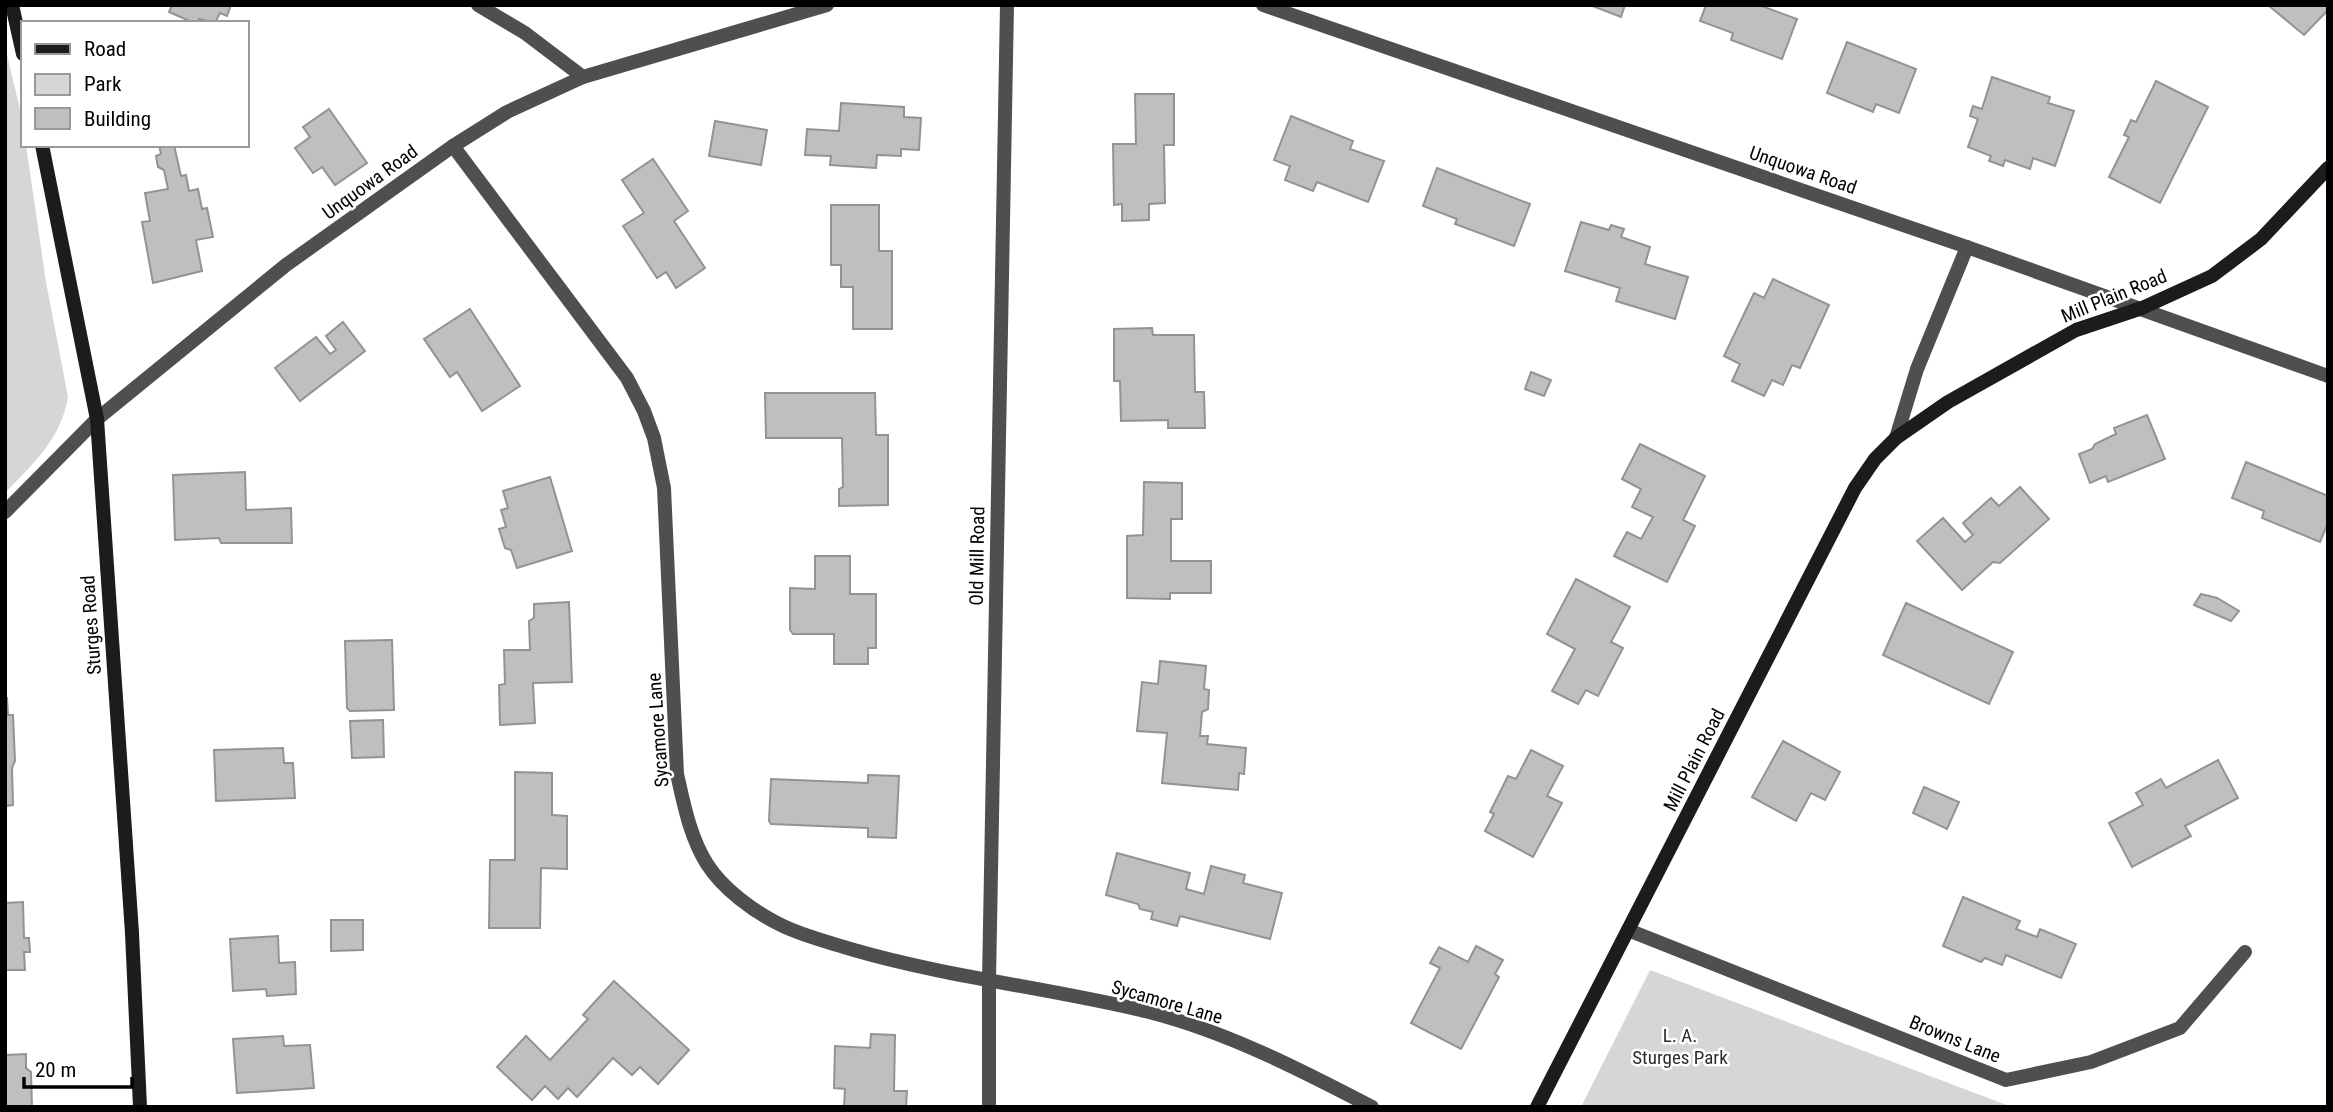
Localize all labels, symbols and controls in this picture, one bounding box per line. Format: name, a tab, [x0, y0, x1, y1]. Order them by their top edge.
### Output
legend	[21, 21, 248, 147]
text: Road	[84, 37, 126, 61]
text: Park	[84, 72, 122, 96]
text: Building	[84, 107, 151, 131]
street label: Unquowa Road	[318, 140, 422, 224]
street label: Unquowa Road	[1746, 141, 1860, 199]
street label: Mill Plain Road	[2058, 264, 2170, 328]
street label: Old Mill Road	[965, 506, 989, 606]
street label: Sturges Road	[76, 574, 106, 676]
street label: Sycamore Lane	[643, 672, 673, 788]
street label: Mill Plain Road	[1658, 705, 1730, 815]
street label: Sycamore Lane	[1109, 975, 1225, 1029]
street label: Browns Lane	[1906, 1010, 2004, 1068]
park label: L. A. Sturges Park	[1632, 1024, 1728, 1069]
scale bar	[24, 1046, 133, 1090]
text: 20 m	[35, 1058, 76, 1082]

